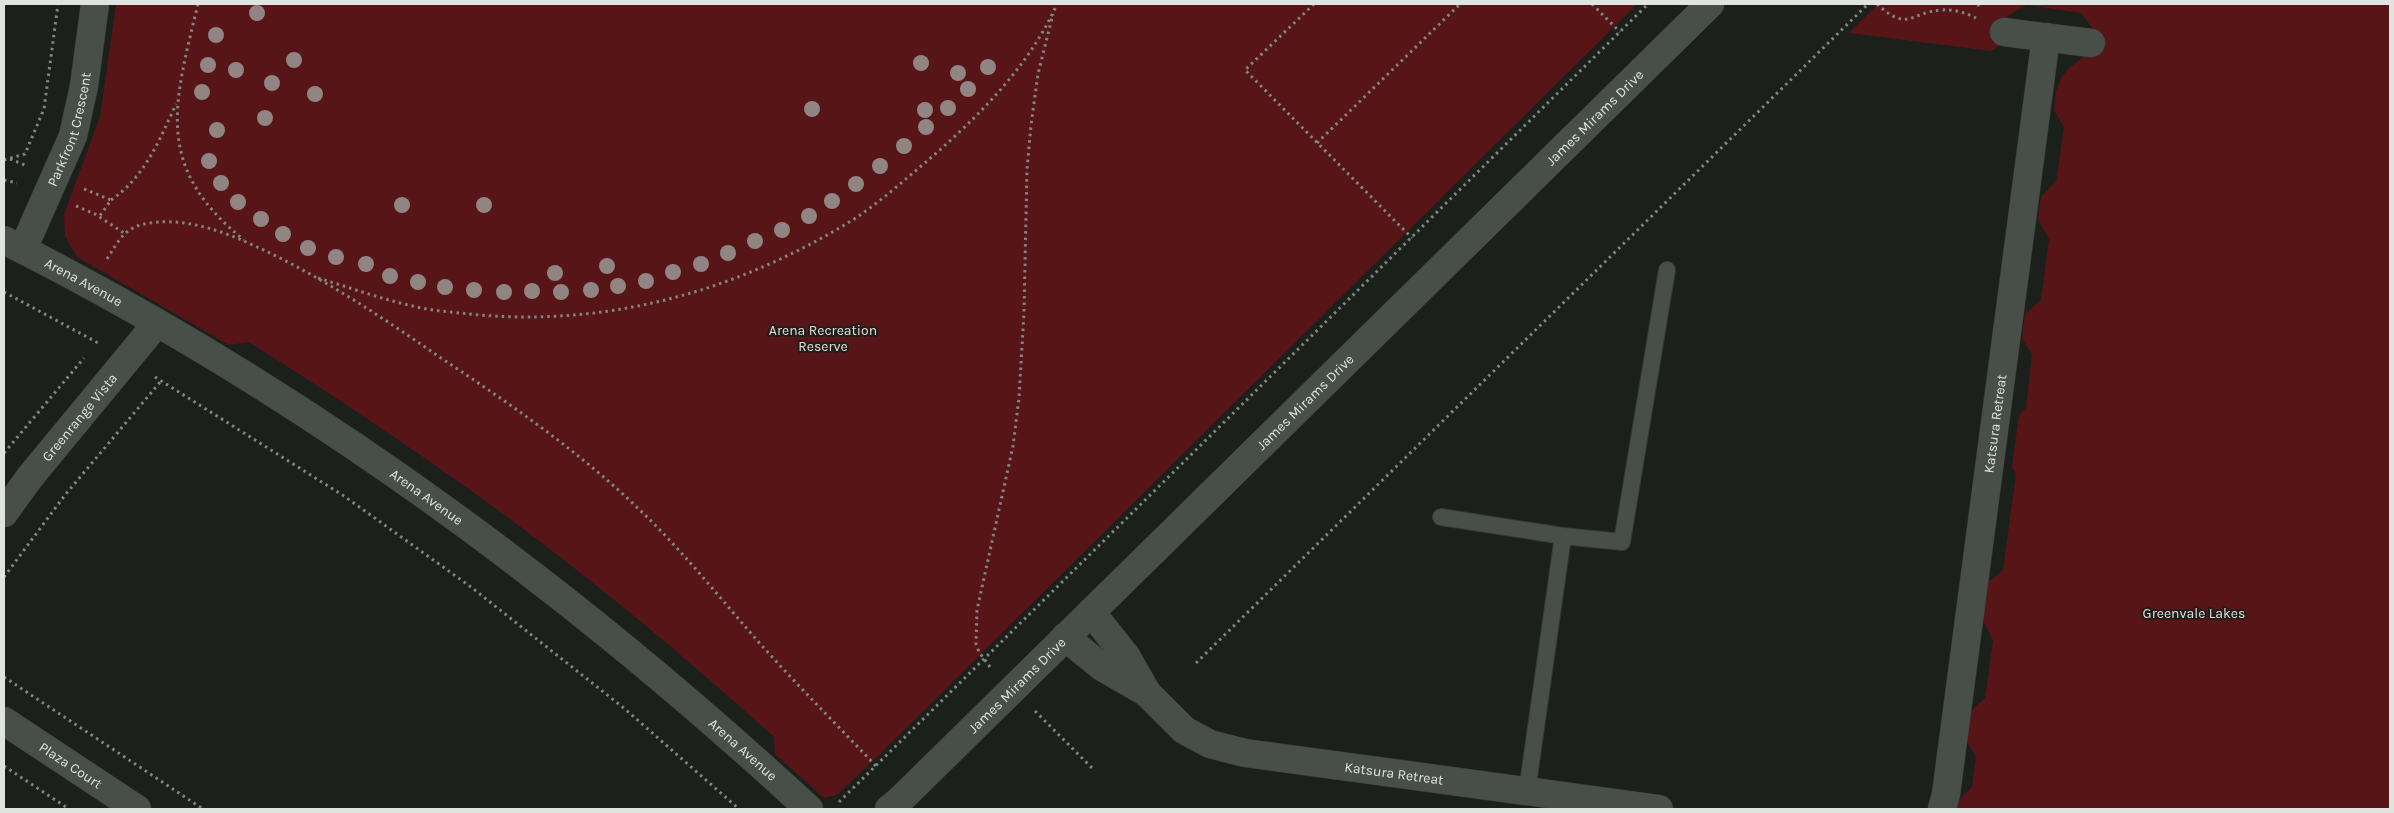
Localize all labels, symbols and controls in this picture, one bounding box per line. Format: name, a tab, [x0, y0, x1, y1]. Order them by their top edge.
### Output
street label: James Mirams Drive	[1543, 66, 1647, 169]
street label: Parkfront Crescent	[44, 71, 95, 189]
street label: Arena Avenue	[42, 254, 125, 310]
park label: Arena Recreation Reserve	[769, 322, 877, 355]
street label: James Mirams Drive	[1253, 351, 1358, 454]
street label: Greenrange Vista	[39, 370, 121, 465]
street label: Katsura Retreat	[1980, 373, 2010, 474]
street label: Arena Avenue	[386, 465, 466, 529]
park label: Greenvale Lakes	[2143, 605, 2245, 622]
street label: James Mirams Drive	[965, 634, 1069, 737]
street label: Arena Avenue	[705, 715, 780, 785]
street label: Plaza Court	[36, 739, 105, 793]
street label: Katsura Retreat	[1343, 759, 1445, 789]

